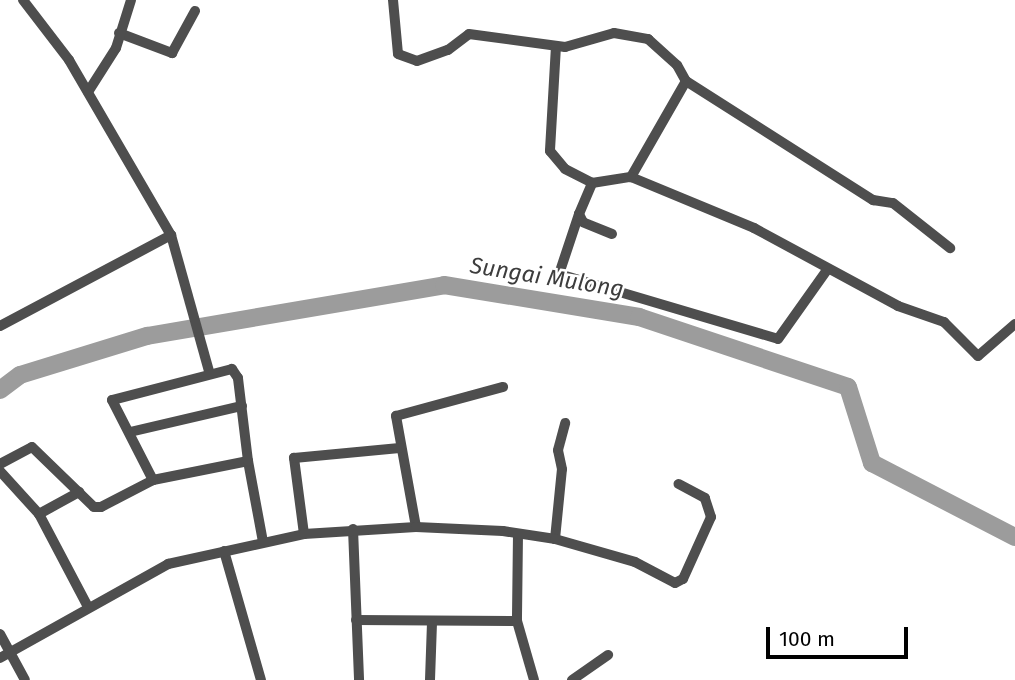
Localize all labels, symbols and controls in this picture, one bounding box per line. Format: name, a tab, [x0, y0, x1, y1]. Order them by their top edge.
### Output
water label: Sungai Mulong	[468, 251, 626, 303]
scale bar	[770, 614, 912, 658]
text: 100 m	[779, 626, 835, 652]

